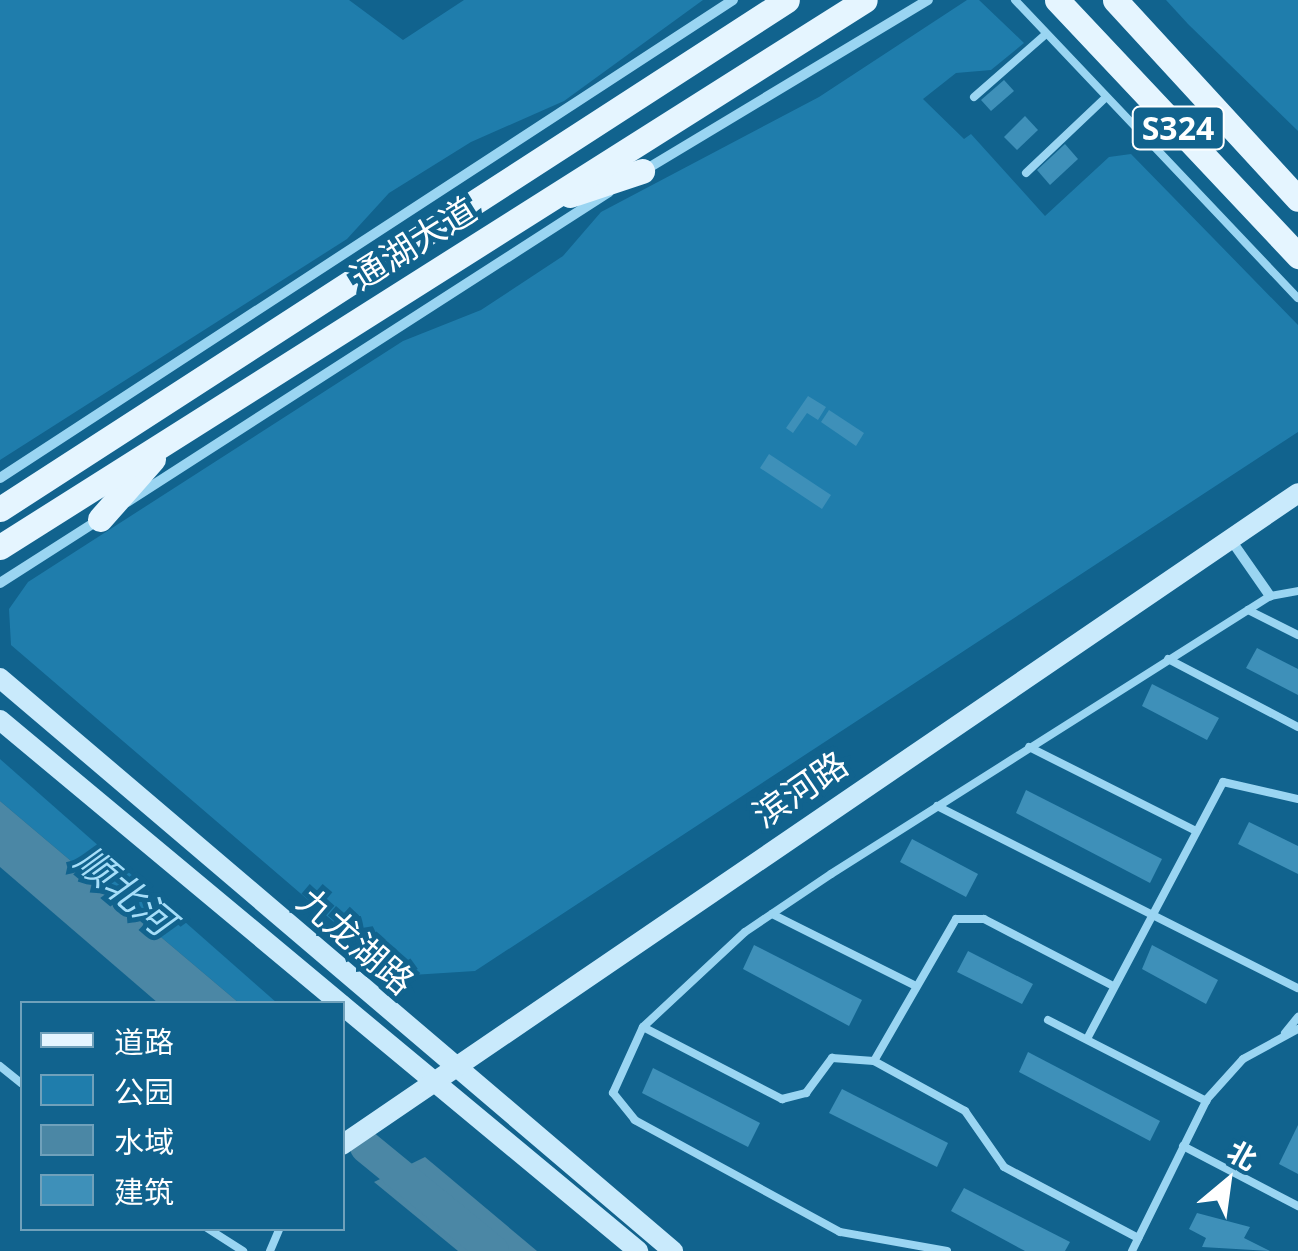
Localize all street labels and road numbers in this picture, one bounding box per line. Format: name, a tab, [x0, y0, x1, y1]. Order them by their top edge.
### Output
road number: S324	[1130, 101, 1226, 155]
street label: 通湖大道	[343, 188, 483, 298]
street label: 滨河路	[745, 742, 855, 836]
street label: 九龙湖路	[289, 879, 423, 1003]

